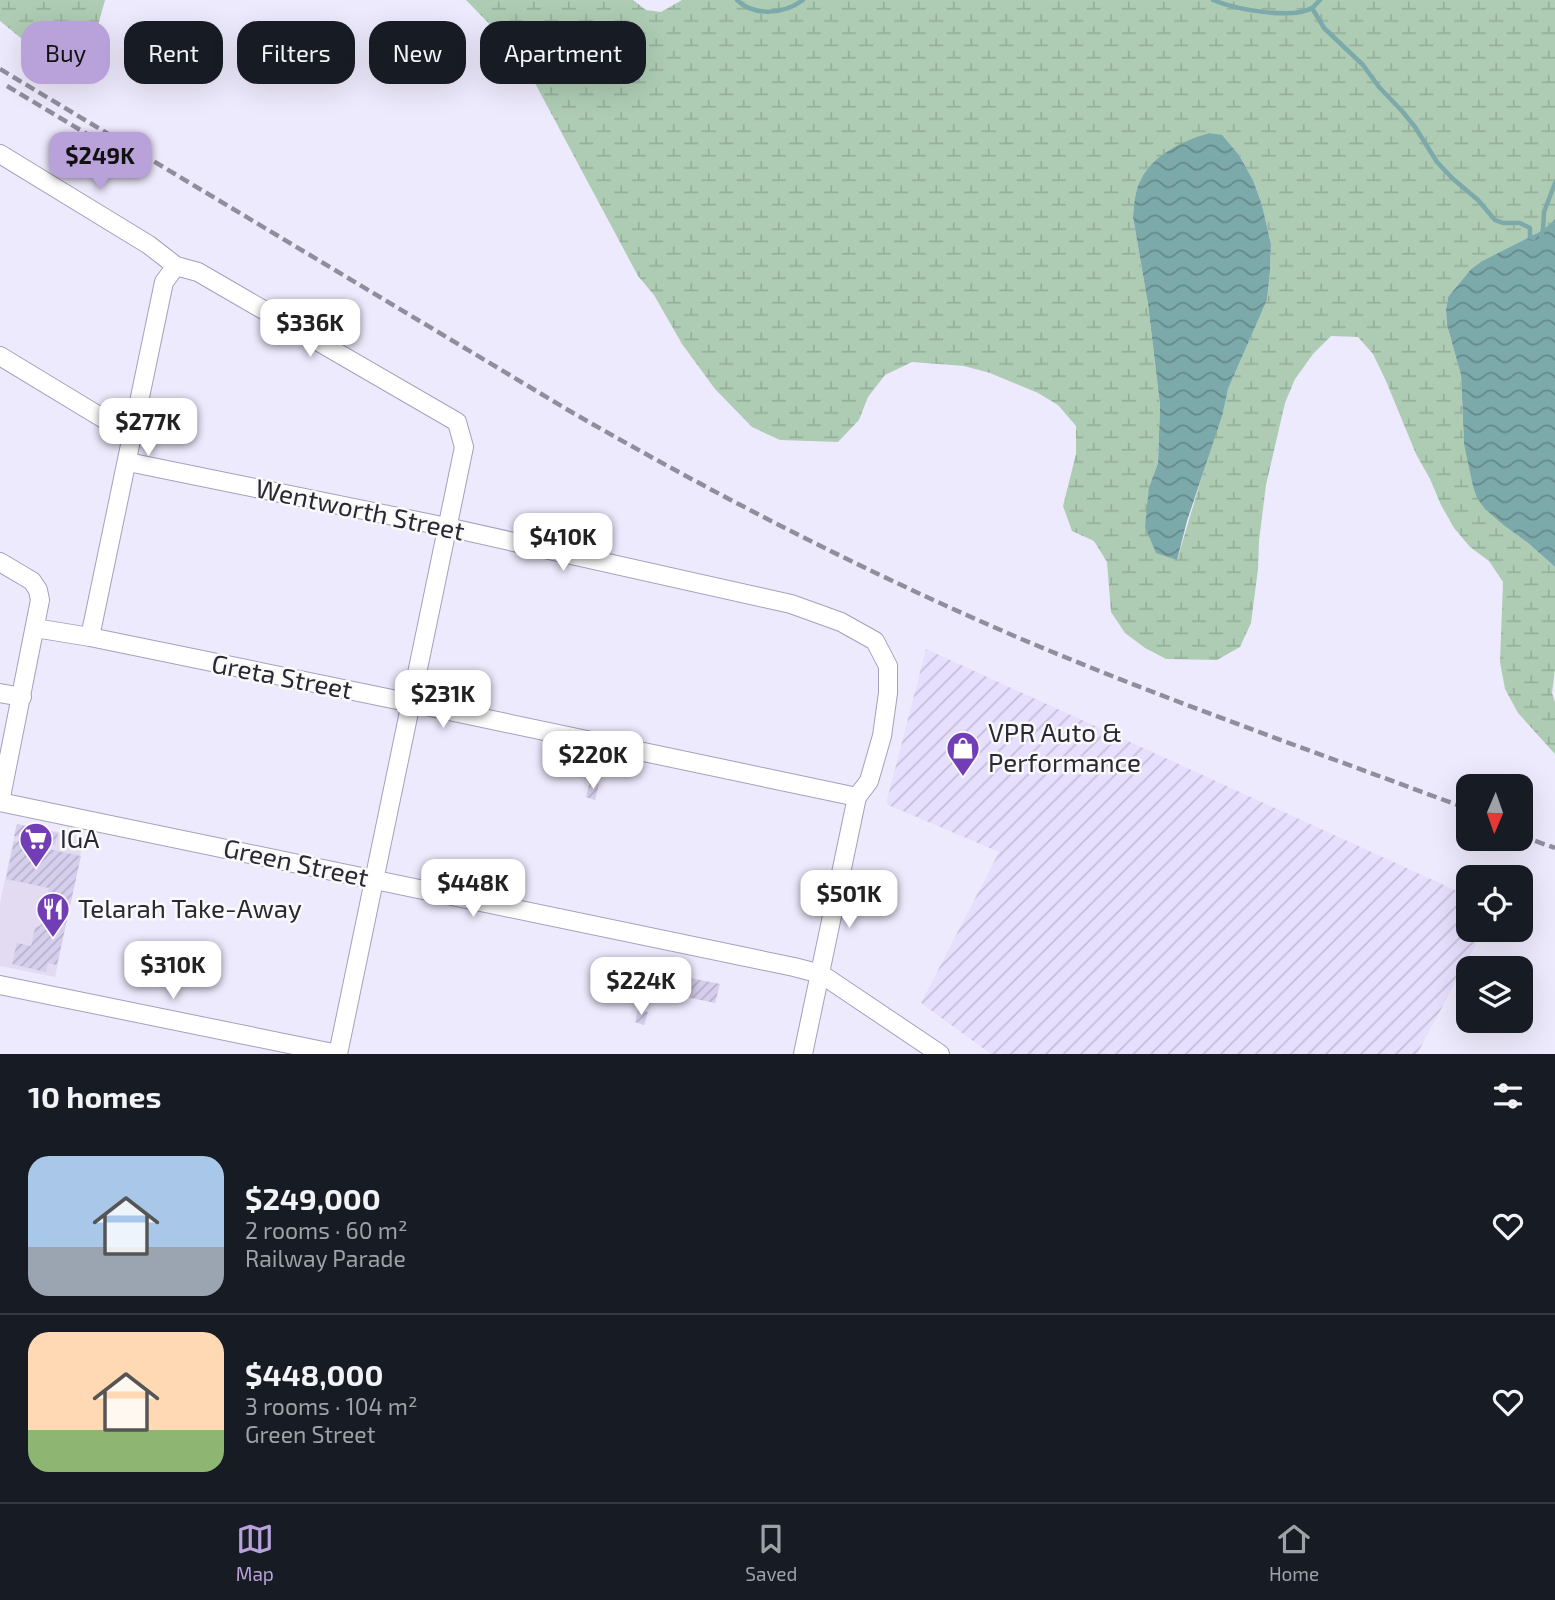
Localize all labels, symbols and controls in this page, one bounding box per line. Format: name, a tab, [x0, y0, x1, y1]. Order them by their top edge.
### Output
chip: Buy	[21, 21, 110, 84]
chip: Rent	[124, 21, 223, 84]
chip: Filters	[237, 21, 355, 84]
chip: New	[369, 21, 466, 84]
chip: Apartment	[480, 21, 646, 84]
pin: $249K	[51, 132, 149, 192]
text: $249K	[65, 141, 135, 169]
pin: $336K	[261, 300, 359, 359]
text: $336K	[276, 308, 344, 336]
pin: $277K	[99, 398, 197, 458]
text: $277K	[115, 407, 181, 435]
street label: Wentworth Street	[253, 471, 468, 546]
pin: $410K	[514, 514, 612, 573]
text: $410K	[529, 522, 597, 550]
street label: Greta Street	[209, 647, 355, 704]
pin: $231K	[394, 670, 492, 730]
text: $231K	[411, 679, 475, 707]
place label: VPR Auto & Performance	[988, 716, 1141, 777]
shop icon: VPR Auto & Performance	[944, 729, 982, 778]
pin: $220K	[544, 732, 642, 791]
text: $220K	[558, 740, 628, 768]
north arrow	[1456, 774, 1533, 850]
map controls	[1456, 774, 1533, 1033]
supermarket icon: IGA	[17, 820, 55, 869]
place label: IGA	[60, 822, 99, 853]
street label: Green Street	[221, 831, 372, 892]
pin: $448K	[424, 860, 522, 919]
button: locate	[1456, 865, 1533, 942]
text: $448K	[437, 868, 509, 896]
pin: $501K	[800, 870, 898, 930]
text: $501K	[816, 879, 882, 907]
restaurant icon: Telarah Take-Away	[34, 890, 72, 939]
place label: Telarah Take-Away	[78, 892, 302, 923]
pin: $310K	[124, 942, 222, 1001]
text: $310K	[140, 950, 206, 978]
button: layers	[1456, 956, 1533, 1033]
pin: $224K	[592, 958, 690, 1017]
text: $224K	[606, 966, 676, 994]
icon: filters	[1489, 1077, 1527, 1115]
text: 10 homes	[28, 1078, 161, 1114]
text: $249,000	[245, 1180, 381, 1216]
icon: home	[84, 1184, 168, 1268]
icon: heart	[1489, 1207, 1527, 1245]
text: 2 rooms · 60 m²	[245, 1216, 407, 1244]
text: Railway Parade	[245, 1244, 406, 1272]
text: $448,000	[245, 1356, 383, 1392]
icon: home	[84, 1360, 168, 1444]
icon: heart	[1489, 1383, 1527, 1421]
text: 3 rooms · 104 m²	[245, 1392, 417, 1420]
text: Green Street	[245, 1420, 375, 1448]
tab: Map	[236, 1520, 274, 1585]
tab: Saved	[745, 1520, 797, 1585]
tab: Home	[1269, 1520, 1319, 1585]

